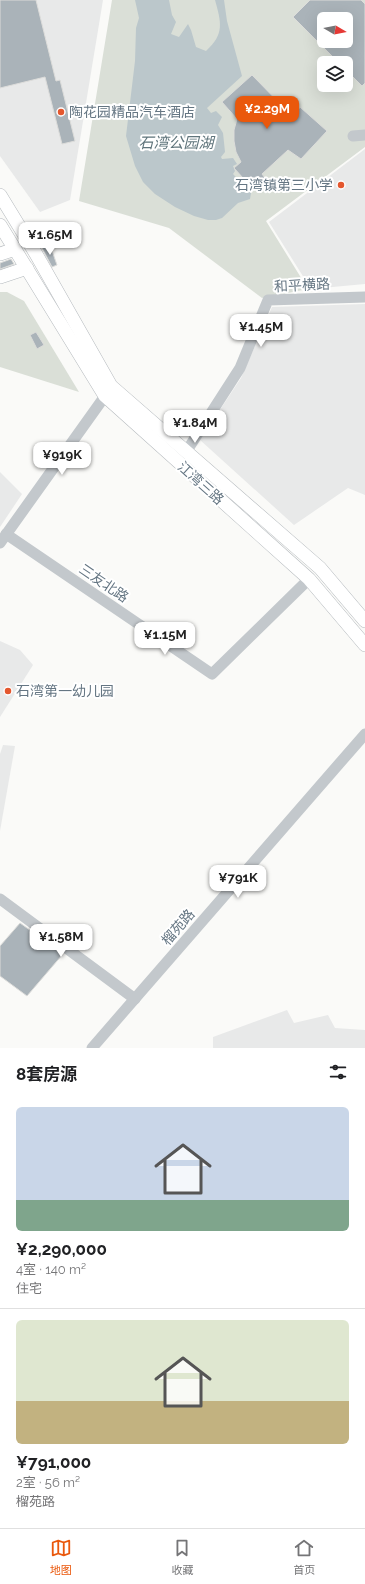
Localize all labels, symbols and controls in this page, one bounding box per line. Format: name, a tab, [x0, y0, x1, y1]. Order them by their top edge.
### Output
north arrow	[317, 12, 353, 48]
map controls	[317, 12, 353, 92]
button: layers	[317, 56, 353, 92]
pin: ¥2.29M	[234, 96, 300, 130]
text: ¥2.29M	[244, 101, 290, 116]
place label: 陶花园精品汽车酒店	[69, 104, 195, 120]
marker: 陶花园精品汽车酒店	[56, 107, 66, 117]
water label: 石湾公园湖	[138, 134, 215, 152]
place label: 石湾镇第三小学	[235, 177, 333, 193]
marker: 石湾镇第三小学	[336, 180, 346, 190]
pin: ¥1.65M	[17, 222, 83, 256]
text: ¥1.65M	[28, 227, 72, 242]
street label: 和平横路	[274, 276, 330, 294]
pin: ¥1.45M	[228, 314, 294, 348]
text: ¥1.45M	[239, 319, 283, 334]
pin: ¥1.84M	[162, 410, 228, 444]
text: ¥1.84M	[172, 415, 218, 430]
pin: ¥919K	[34, 442, 90, 476]
text: ¥919K	[42, 447, 82, 462]
street label: 江湾三路	[175, 458, 227, 508]
street label: 三友北路	[76, 561, 132, 605]
pin: ¥1.15M	[132, 622, 198, 656]
text: ¥1.15M	[143, 627, 187, 642]
place label: 石湾第一幼儿园	[16, 683, 114, 699]
marker: 石湾第一幼儿园	[3, 686, 13, 696]
pin: ¥791K	[210, 865, 266, 899]
text: ¥791K	[218, 870, 258, 885]
street label: 榴苑路	[158, 906, 198, 948]
pin: ¥1.58M	[28, 924, 94, 958]
text: ¥1.58M	[39, 929, 83, 944]
icon: filters	[327, 1061, 349, 1083]
text: 8套房源	[16, 1064, 77, 1084]
icon: home	[147, 1133, 219, 1205]
text: ¥2,290,000	[16, 1239, 107, 1259]
text: 4室 · 140 m²	[16, 1262, 86, 1277]
text: 住宅	[16, 1281, 42, 1296]
icon: home	[147, 1346, 219, 1418]
text: ¥791,000	[16, 1452, 91, 1472]
text: 2室 · 56 m²	[16, 1475, 80, 1490]
text: 榴苑路	[16, 1494, 55, 1509]
tab: 地图	[50, 1537, 72, 1577]
tab: 收藏	[171, 1537, 193, 1577]
tab: 首页	[293, 1537, 315, 1577]

